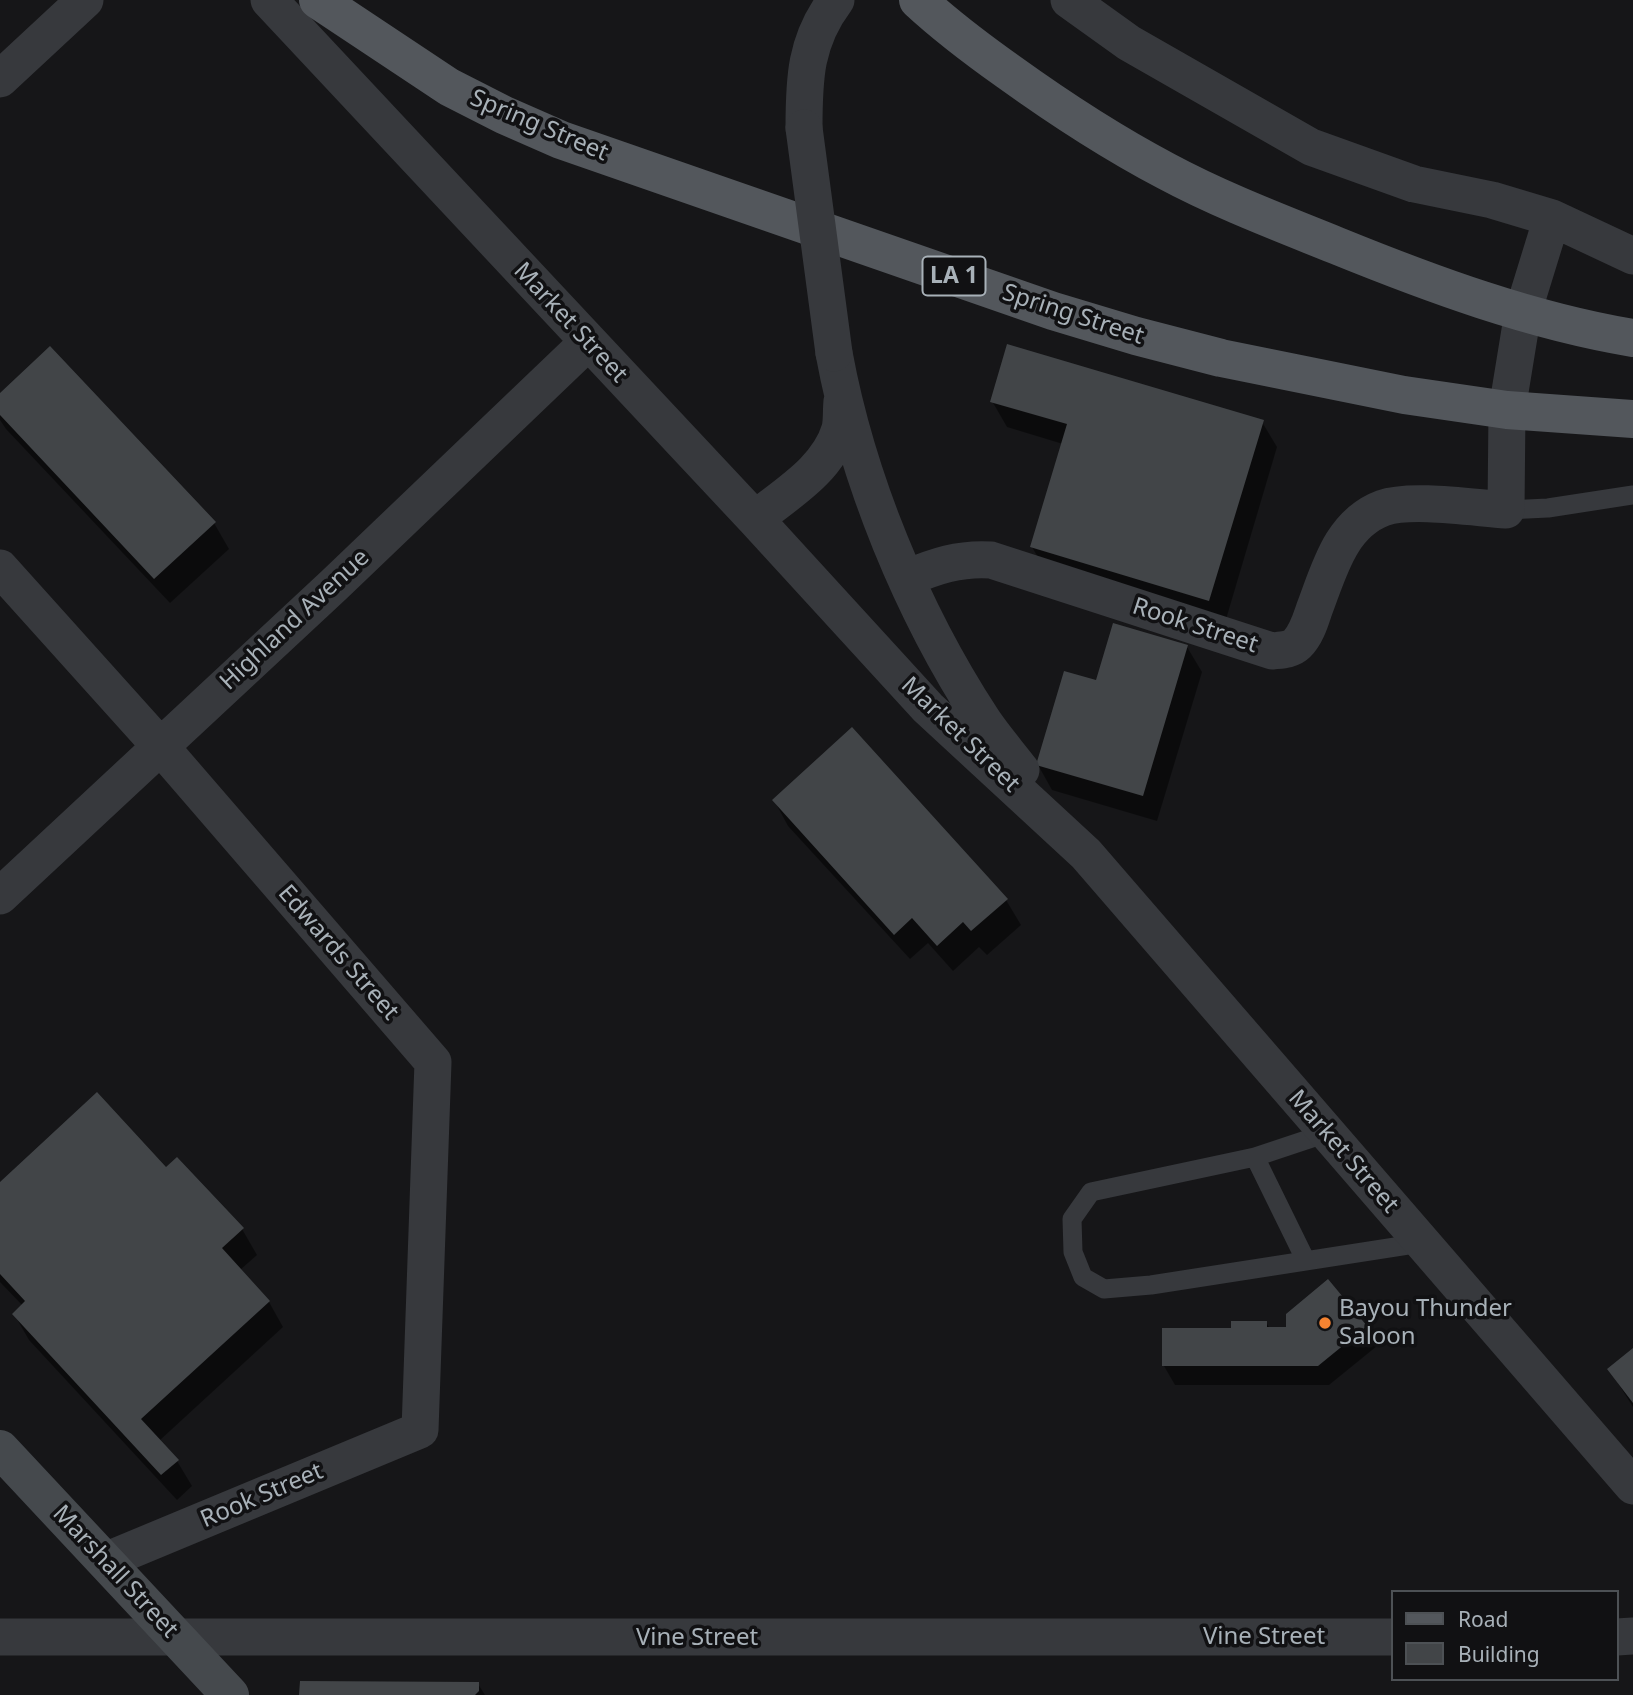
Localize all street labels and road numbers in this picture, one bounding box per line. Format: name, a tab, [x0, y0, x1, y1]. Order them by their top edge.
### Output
street label: Spring Street	[466, 84, 612, 168]
road number: LA 1	[922, 256, 986, 296]
street label: Market Street	[507, 257, 633, 389]
street label: Spring Street	[999, 279, 1147, 351]
street label: Highland Avenue	[214, 544, 376, 696]
street label: Rook Street	[1129, 592, 1261, 660]
street label: Market Street	[895, 671, 1025, 799]
street label: Edwards Street	[272, 880, 404, 1026]
street label: Market Street	[1282, 1085, 1404, 1219]
street label: Rook Street	[197, 1457, 327, 1535]
street label: Marshall Street	[46, 1500, 184, 1644]
street label: Vine Street	[1203, 1623, 1325, 1651]
street label: Vine Street	[636, 1624, 758, 1652]

